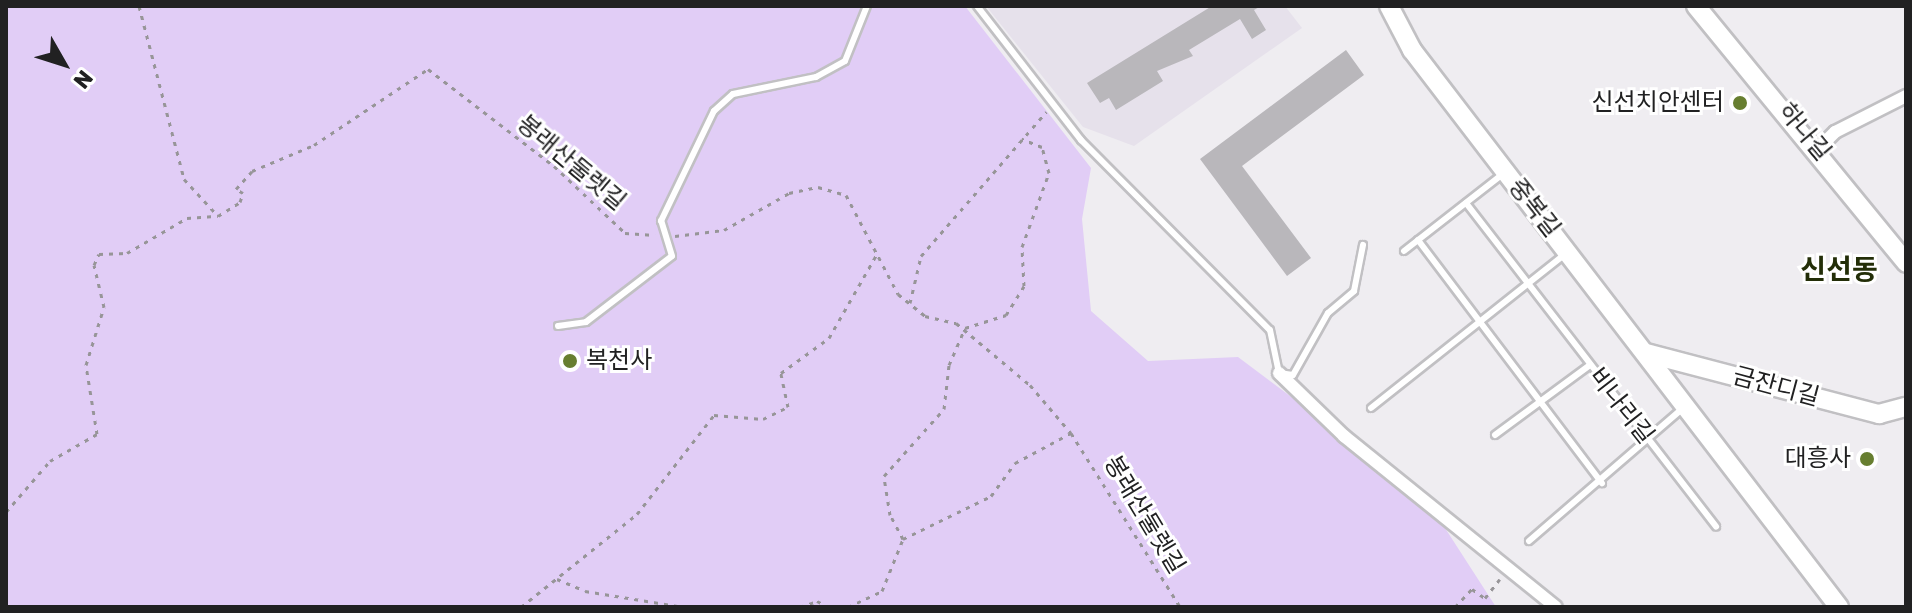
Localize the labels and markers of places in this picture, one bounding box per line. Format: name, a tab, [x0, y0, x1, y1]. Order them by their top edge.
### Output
place label: 신선치안센터	[1592, 89, 1724, 117]
marker: 신선치안센터	[1731, 94, 1749, 112]
place label: 복천사	[586, 347, 652, 375]
marker: 복천사	[561, 352, 579, 370]
place label: 대흥사	[1785, 445, 1851, 473]
marker: 대흥사	[1858, 450, 1876, 468]

